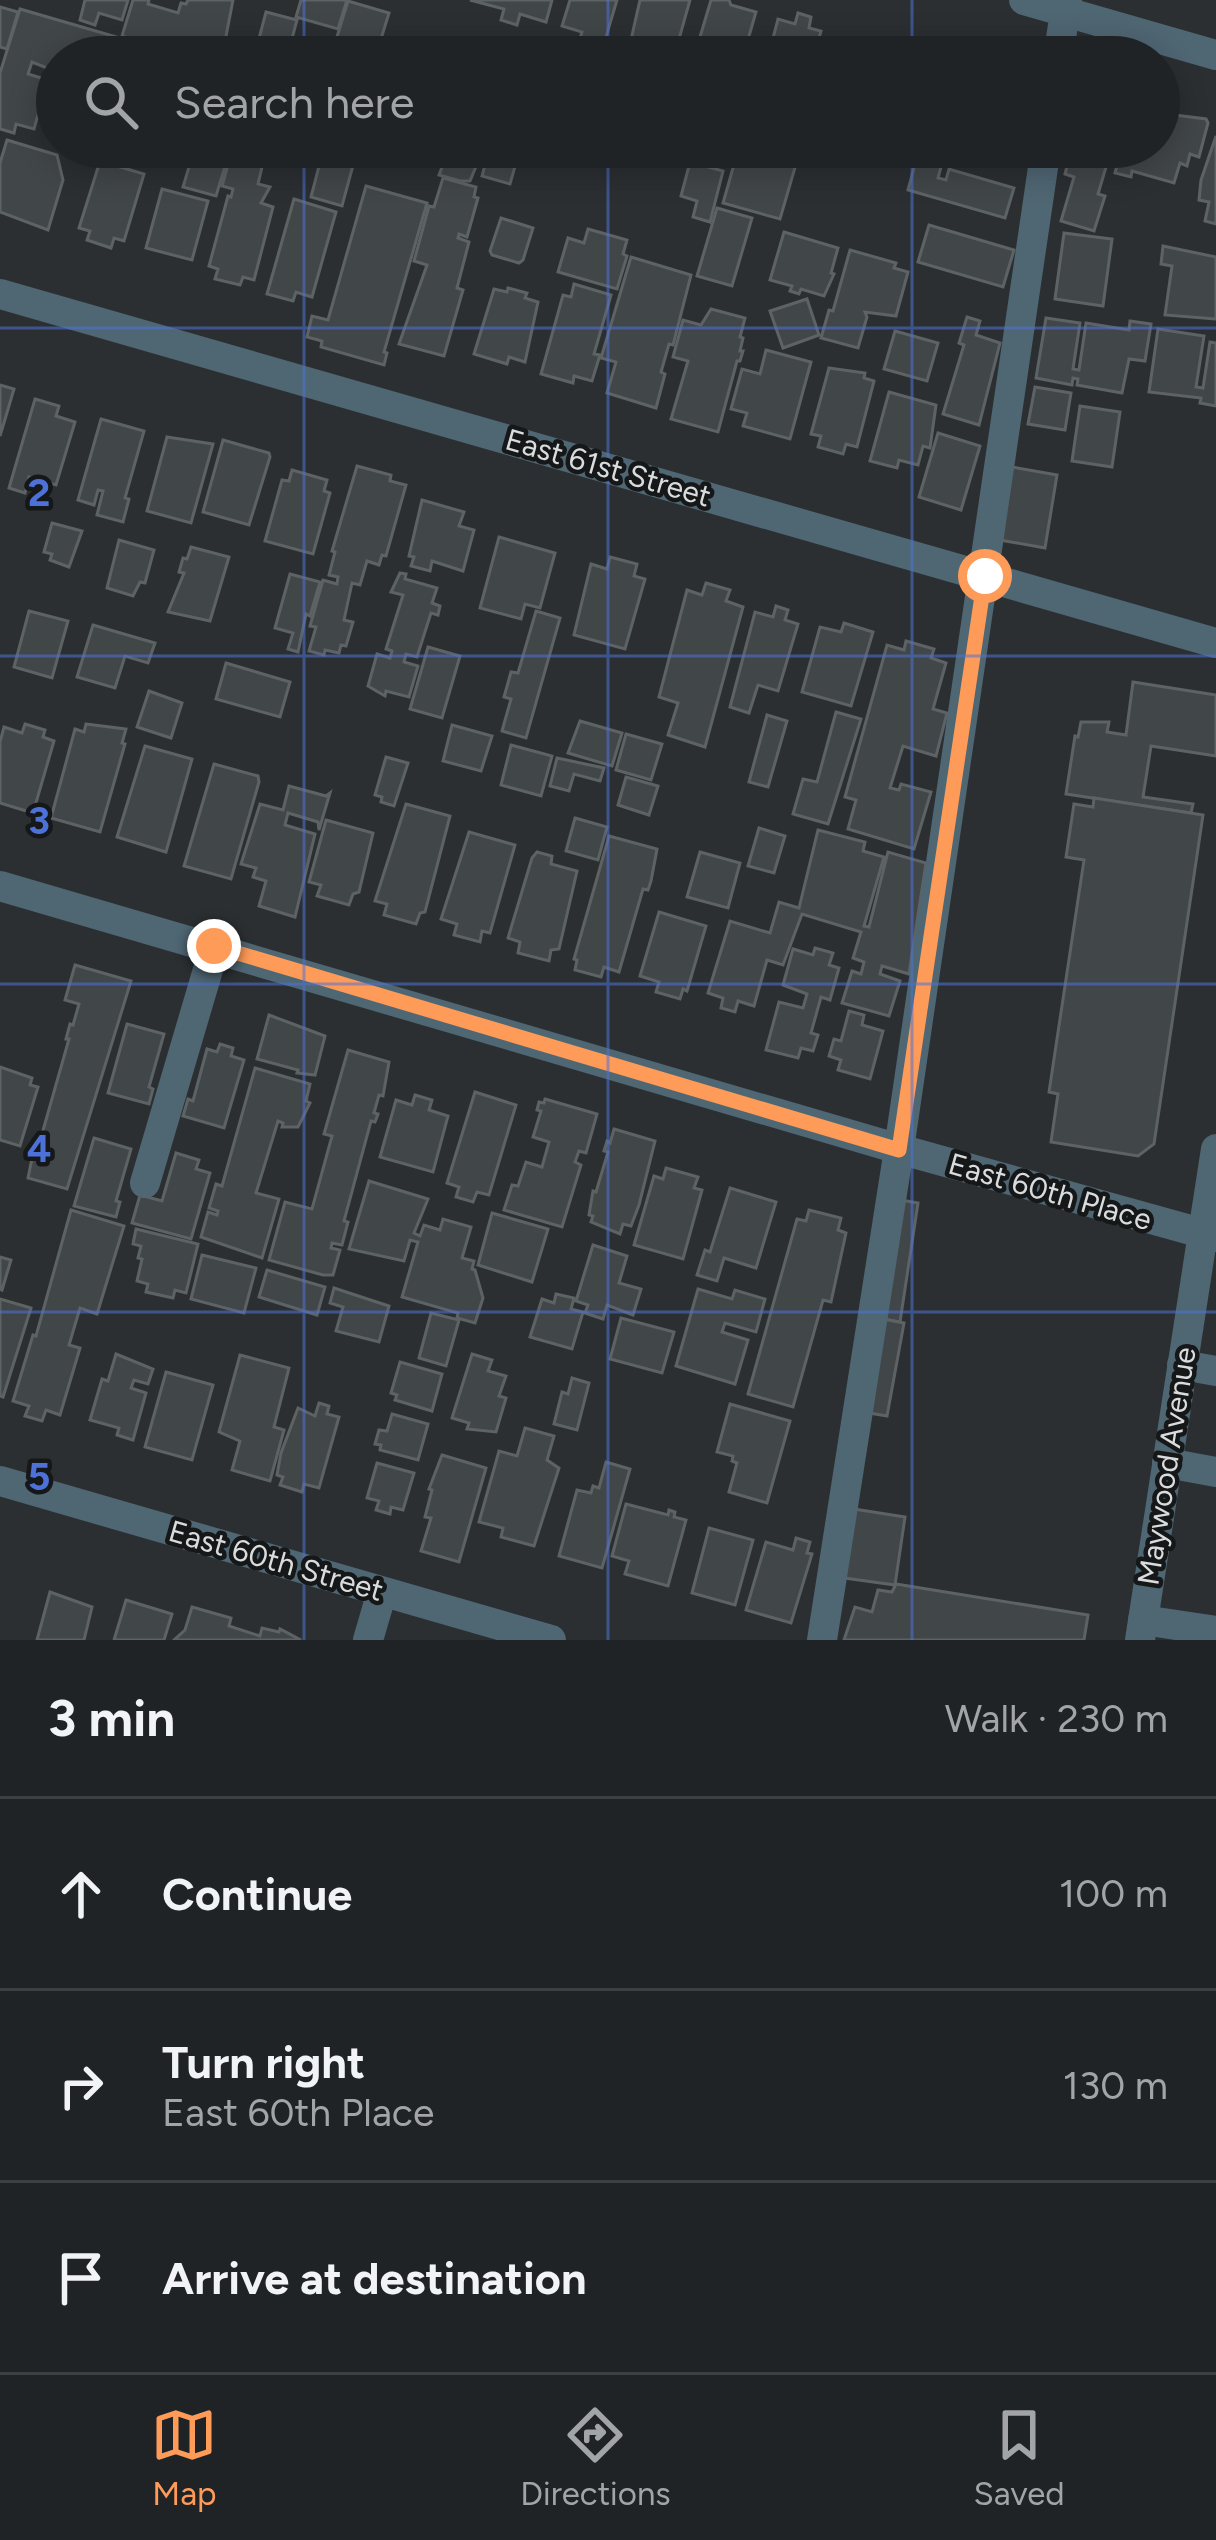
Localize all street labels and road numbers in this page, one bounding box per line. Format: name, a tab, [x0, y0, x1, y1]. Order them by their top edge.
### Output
street label: East 61st Street	[501, 421, 715, 515]
street label: East 60th Place	[944, 1145, 1156, 1238]
street label: Maywood Avenue	[1129, 1344, 1204, 1588]
street label: East 60th Street	[165, 1512, 388, 1609]

